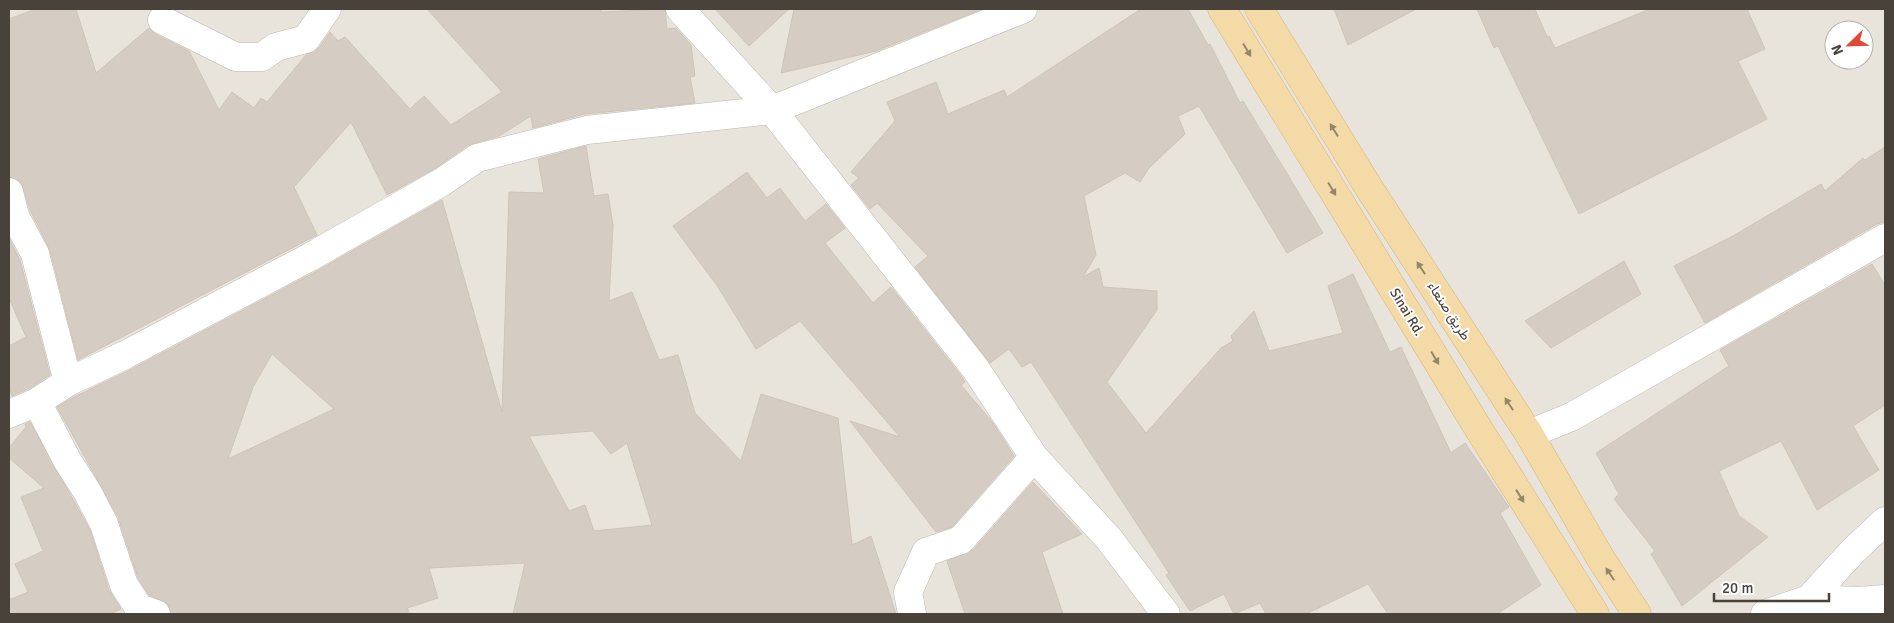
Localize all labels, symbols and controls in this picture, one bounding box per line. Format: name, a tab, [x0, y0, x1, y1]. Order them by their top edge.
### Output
north arrow	[1824, 20, 1874, 70]
text: N	[1828, 42, 1847, 58]
one-way arrow	[1242, 44, 1252, 57]
one-way arrow	[1329, 124, 1338, 137]
one-way arrow	[1327, 182, 1336, 196]
one-way arrow	[1416, 261, 1426, 274]
street label: طريق صنعاء	[1424, 278, 1474, 344]
street label: Sinai Rd.	[1386, 285, 1428, 339]
one-way arrow	[1430, 351, 1439, 364]
one-way arrow	[1505, 397, 1514, 410]
one-way arrow	[1515, 489, 1525, 502]
one-way arrow	[1605, 567, 1615, 580]
scale bar	[1714, 570, 1829, 602]
text: 20 m	[1722, 579, 1753, 597]

